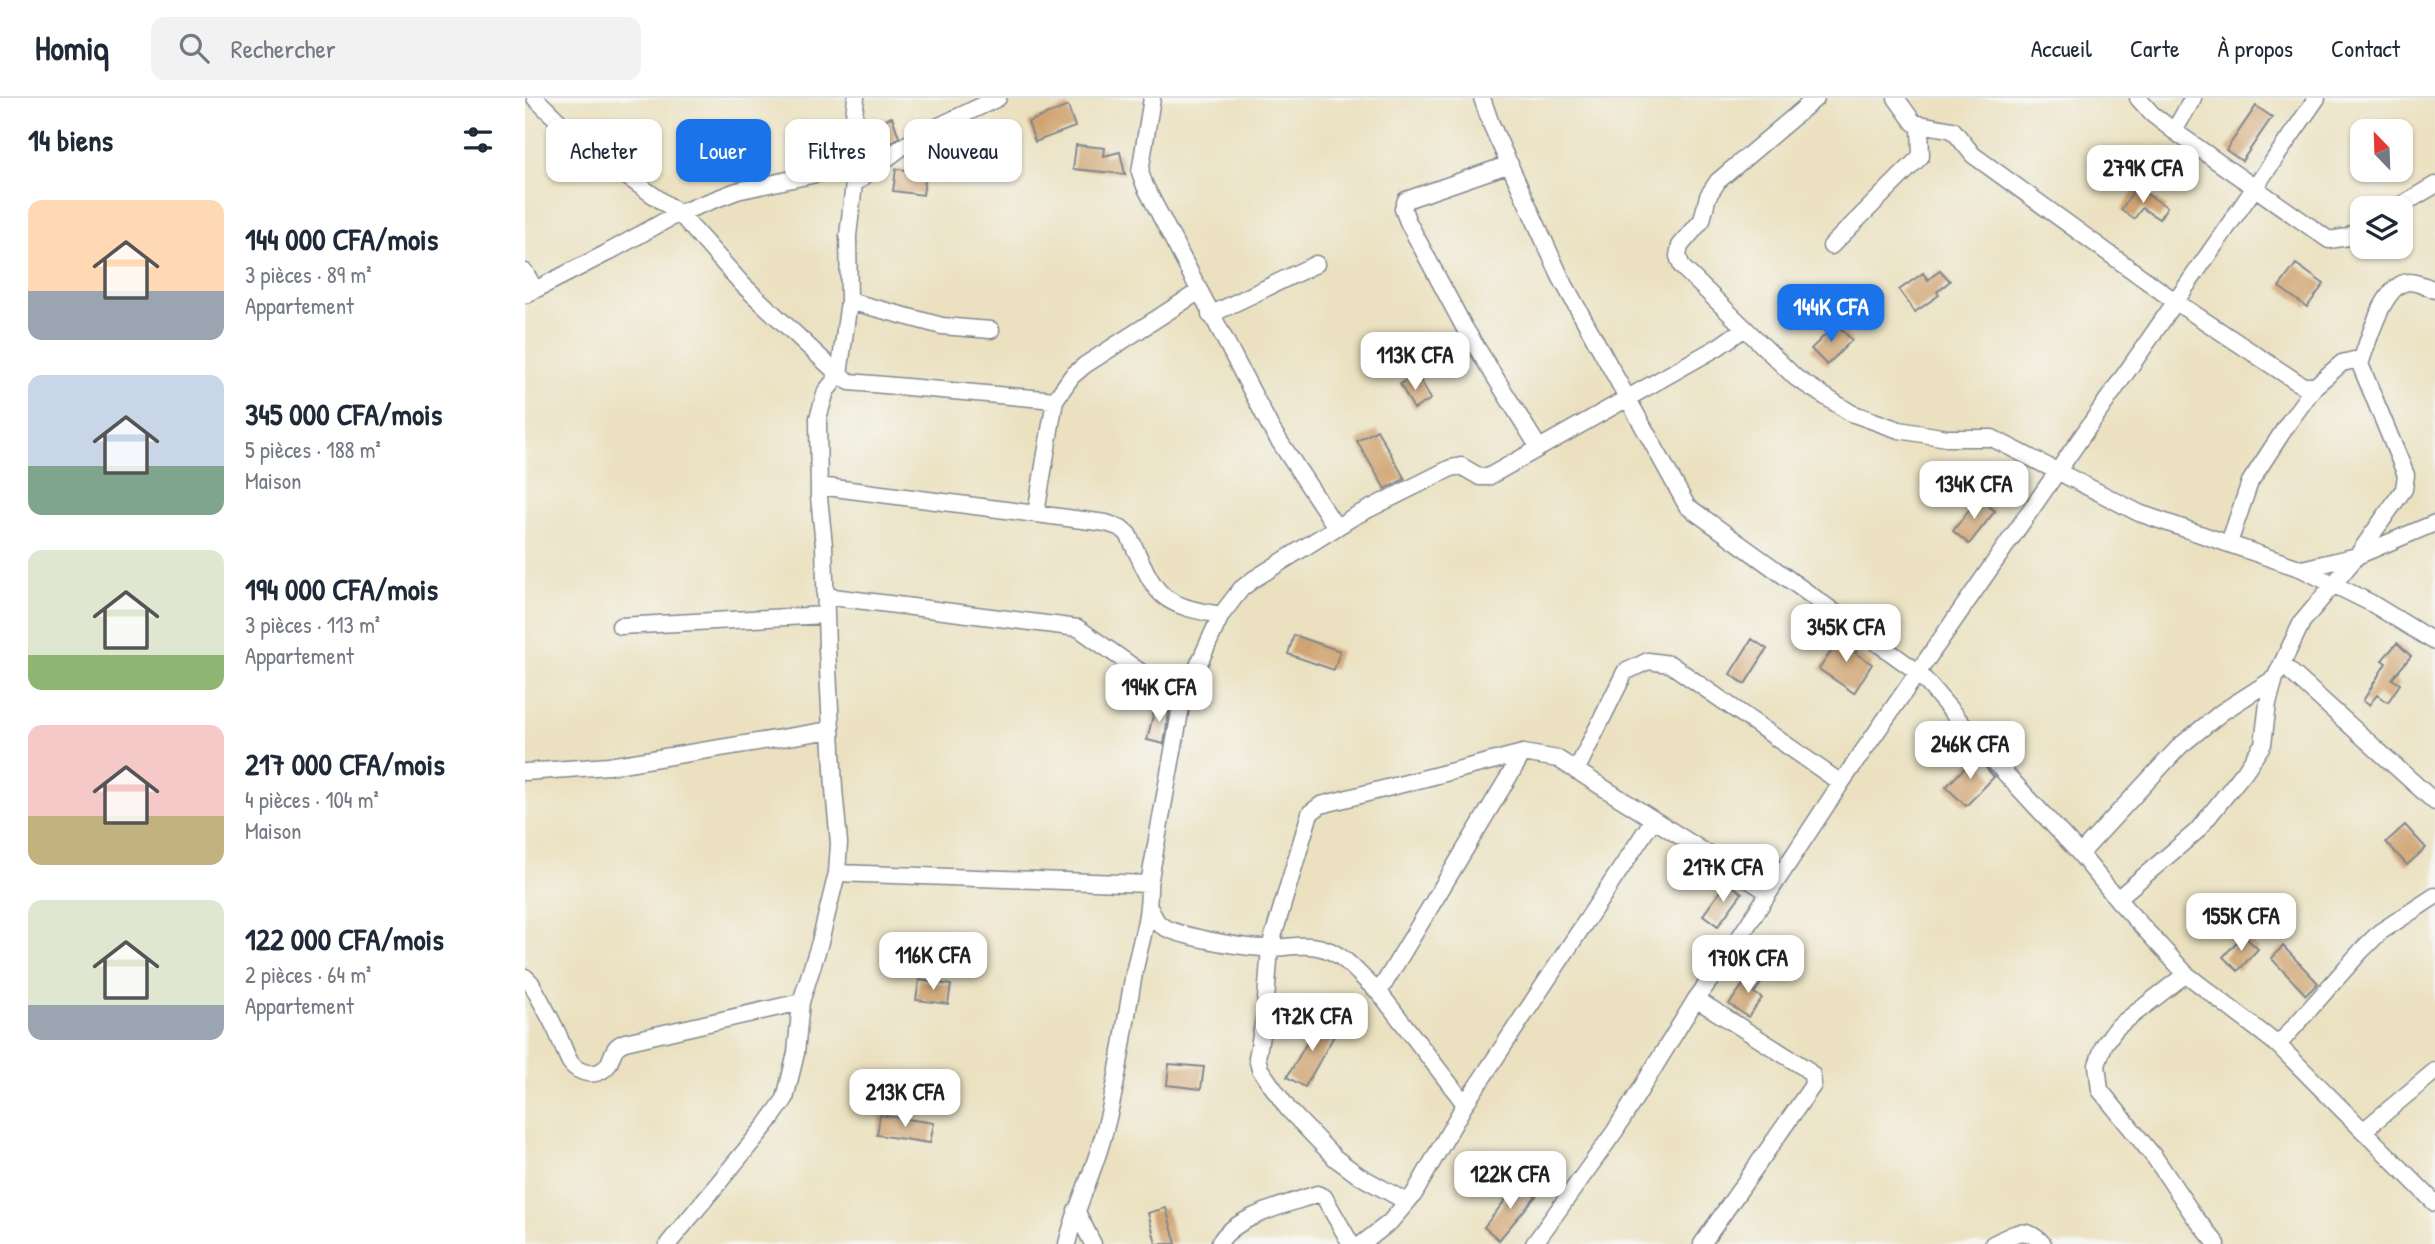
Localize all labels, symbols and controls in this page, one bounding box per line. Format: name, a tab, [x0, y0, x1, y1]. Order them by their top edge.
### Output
search box	[151, 17, 641, 80]
text: Homiq	[35, 26, 109, 70]
icon: search	[175, 29, 213, 67]
text: Rechercher	[231, 31, 336, 66]
text: Accueil	[2031, 32, 2092, 64]
text: Carte	[2130, 32, 2179, 64]
text: À propos	[2217, 32, 2293, 64]
text: Contact	[2331, 32, 2400, 64]
chip: Acheter	[546, 119, 662, 182]
chip: Louer	[676, 119, 771, 182]
chip: Filtres	[785, 119, 890, 182]
chip: Nouveau	[904, 119, 1022, 182]
north arrow	[2350, 119, 2413, 182]
map controls	[2350, 119, 2413, 259]
text: 14 biens	[28, 120, 113, 160]
icon: filters	[459, 121, 497, 159]
pin: 279K CFA	[2071, 146, 2215, 205]
text: 279K CFA	[2103, 152, 2183, 183]
button: layers	[2350, 196, 2413, 259]
text: 144 000 CFA/mois	[245, 219, 438, 259]
icon: home	[84, 228, 168, 312]
text: 3 pièces · 89 m²	[245, 259, 371, 290]
pin: 144K CFA	[1759, 285, 1903, 344]
text: Appartement	[245, 290, 354, 321]
text: 144K CFA	[1793, 291, 1869, 322]
pin: 113K CFA	[1343, 332, 1487, 392]
text: 113K CFA	[1377, 339, 1453, 370]
text: 345 000 CFA/mois	[245, 394, 442, 434]
icon: home	[84, 403, 168, 487]
text: 5 pièces · 188 m²	[245, 434, 381, 465]
pin: 134K CFA	[1902, 462, 2046, 521]
text: Maison	[245, 465, 301, 496]
text: 134K CFA	[1935, 468, 2013, 499]
text: 194 000 CFA/mois	[245, 569, 438, 609]
icon: home	[84, 578, 168, 662]
pin: 345K CFA	[1774, 604, 1918, 664]
text: 3 pièces · 113 m²	[245, 609, 380, 640]
text: 345K CFA	[1807, 611, 1885, 642]
text: Appartement	[245, 640, 354, 671]
pin: 194K CFA	[1087, 664, 1231, 724]
text: 194K CFA	[1121, 671, 1197, 702]
pin: 246K CFA	[1898, 722, 2042, 781]
text: 246K CFA	[1931, 728, 2009, 759]
text: 217 000 CFA/mois	[245, 744, 445, 784]
icon: home	[84, 753, 168, 837]
text: 4 pièces · 104 m²	[245, 784, 379, 815]
text: Maison	[245, 815, 301, 846]
pin: 217K CFA	[1651, 844, 1795, 904]
text: 217K CFA	[1683, 851, 1763, 882]
pin: 155K CFA	[2169, 894, 2313, 953]
text: 155K CFA	[2202, 900, 2280, 931]
text: 122 000 CFA/mois	[245, 919, 444, 959]
icon: home	[84, 928, 168, 1012]
pin: 116K CFA	[861, 932, 1005, 992]
pin: 170K CFA	[1676, 936, 1820, 995]
text: 116K CFA	[895, 939, 971, 970]
text: 170K CFA	[1708, 942, 1788, 973]
text: 2 pièces · 64 m²	[245, 959, 371, 990]
text: Appartement	[245, 990, 354, 1021]
pin: 172K CFA	[1240, 993, 1384, 1053]
text: 172K CFA	[1272, 1000, 1352, 1031]
pin: 213K CFA	[833, 1070, 977, 1129]
text: 213K CFA	[865, 1076, 945, 1107]
pin: 122K CFA	[1438, 1152, 1582, 1211]
text: 122K CFA	[1470, 1158, 1550, 1189]

